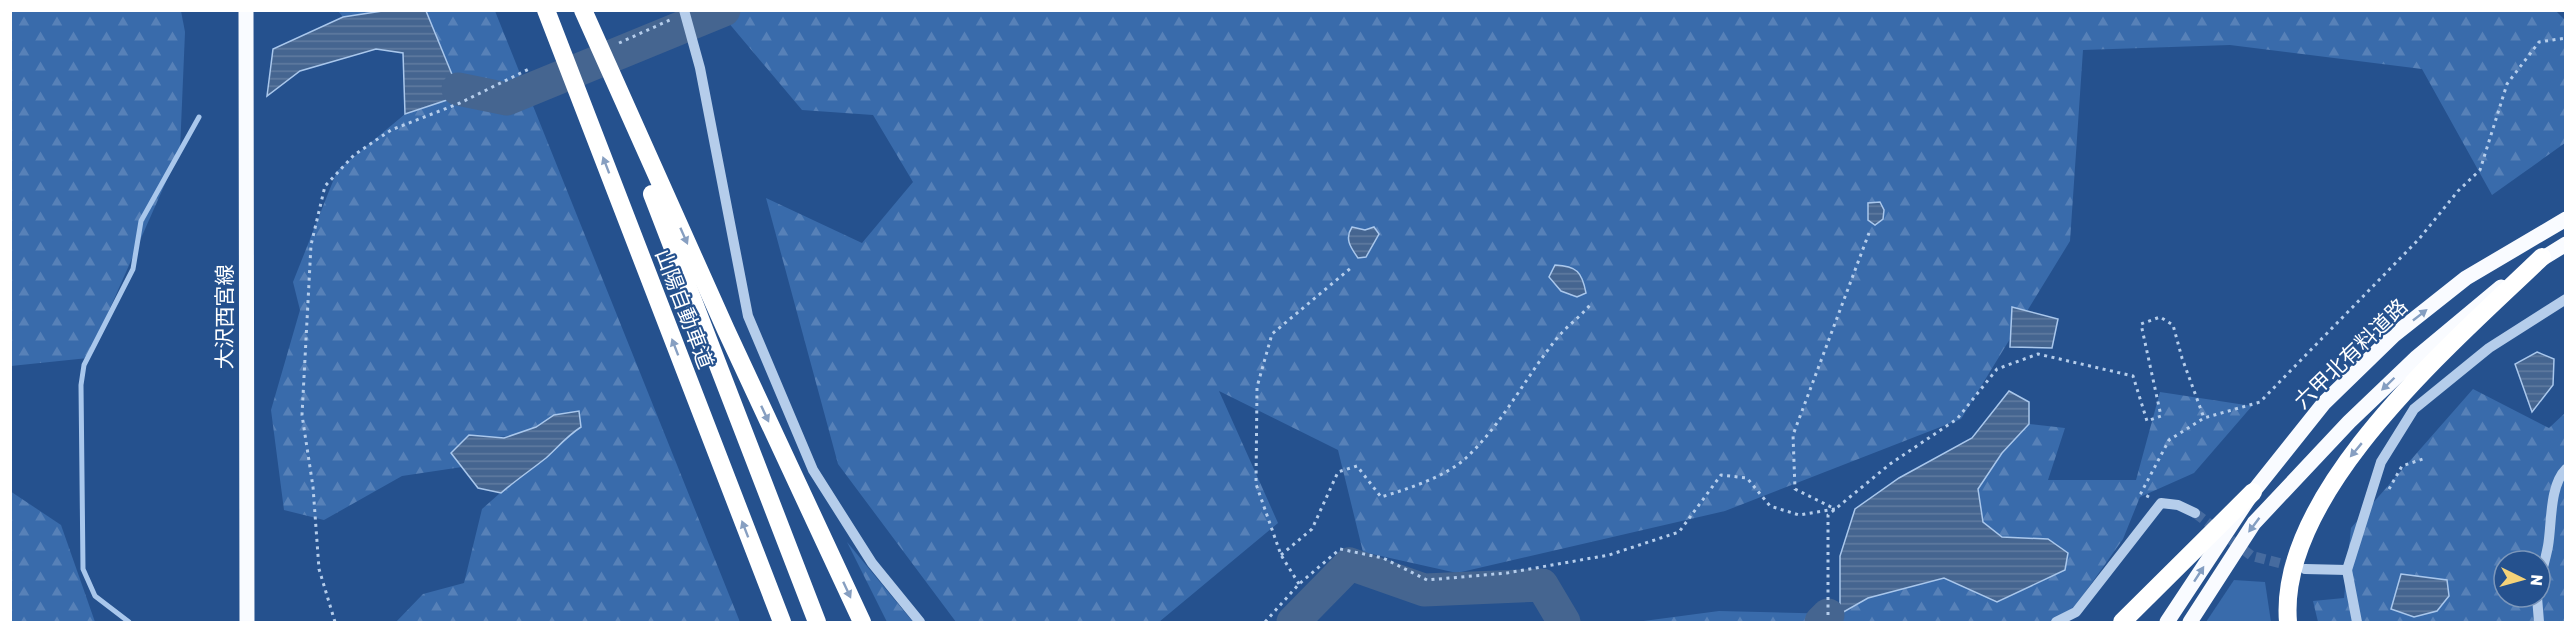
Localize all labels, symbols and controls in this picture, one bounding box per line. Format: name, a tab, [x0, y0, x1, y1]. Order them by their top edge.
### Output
one-way arrow	[600, 156, 610, 174]
one-way arrow	[679, 228, 689, 246]
street label: 山陽自動車道	[650, 246, 719, 372]
street label: 大沢西宮線	[212, 265, 237, 370]
street label: 六甲北有料道路	[2289, 294, 2412, 414]
one-way arrow	[2412, 308, 2428, 321]
one-way arrow	[669, 338, 679, 356]
one-way arrow	[2382, 377, 2396, 391]
one-way arrow	[761, 405, 770, 422]
one-way arrow	[2349, 442, 2362, 458]
one-way arrow	[2248, 518, 2260, 533]
one-way arrow	[739, 520, 749, 538]
north arrow	[2492, 549, 2552, 609]
one-way arrow	[2193, 566, 2205, 582]
text: N	[2526, 574, 2546, 587]
one-way arrow	[843, 582, 852, 599]

